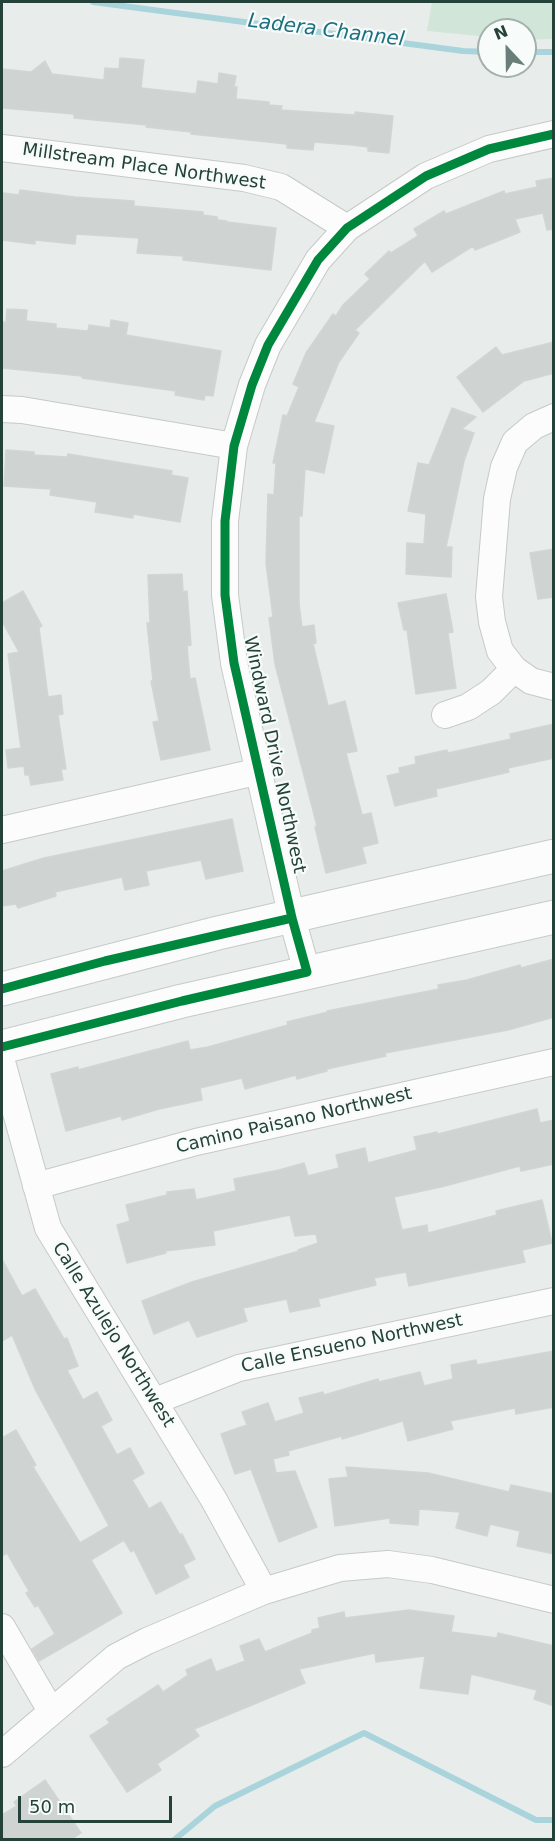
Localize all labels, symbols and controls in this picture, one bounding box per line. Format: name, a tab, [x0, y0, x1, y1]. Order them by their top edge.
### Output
water label: Ladera Channel	[246, 10, 406, 52]
north arrow	[477, 18, 537, 78]
text: N	[491, 21, 511, 44]
street label: Millstream Place Northwest	[21, 139, 267, 195]
street label: Windward Drive Northwest	[238, 635, 310, 875]
street label: Camino Paisano Northwest	[174, 1083, 414, 1159]
street label: Calle Azulejo Northwest	[47, 1239, 179, 1431]
street label: Calle Ensueno Northwest	[239, 1310, 465, 1378]
scale bar	[21, 1784, 176, 1822]
text: 50 m	[29, 1796, 75, 1817]

